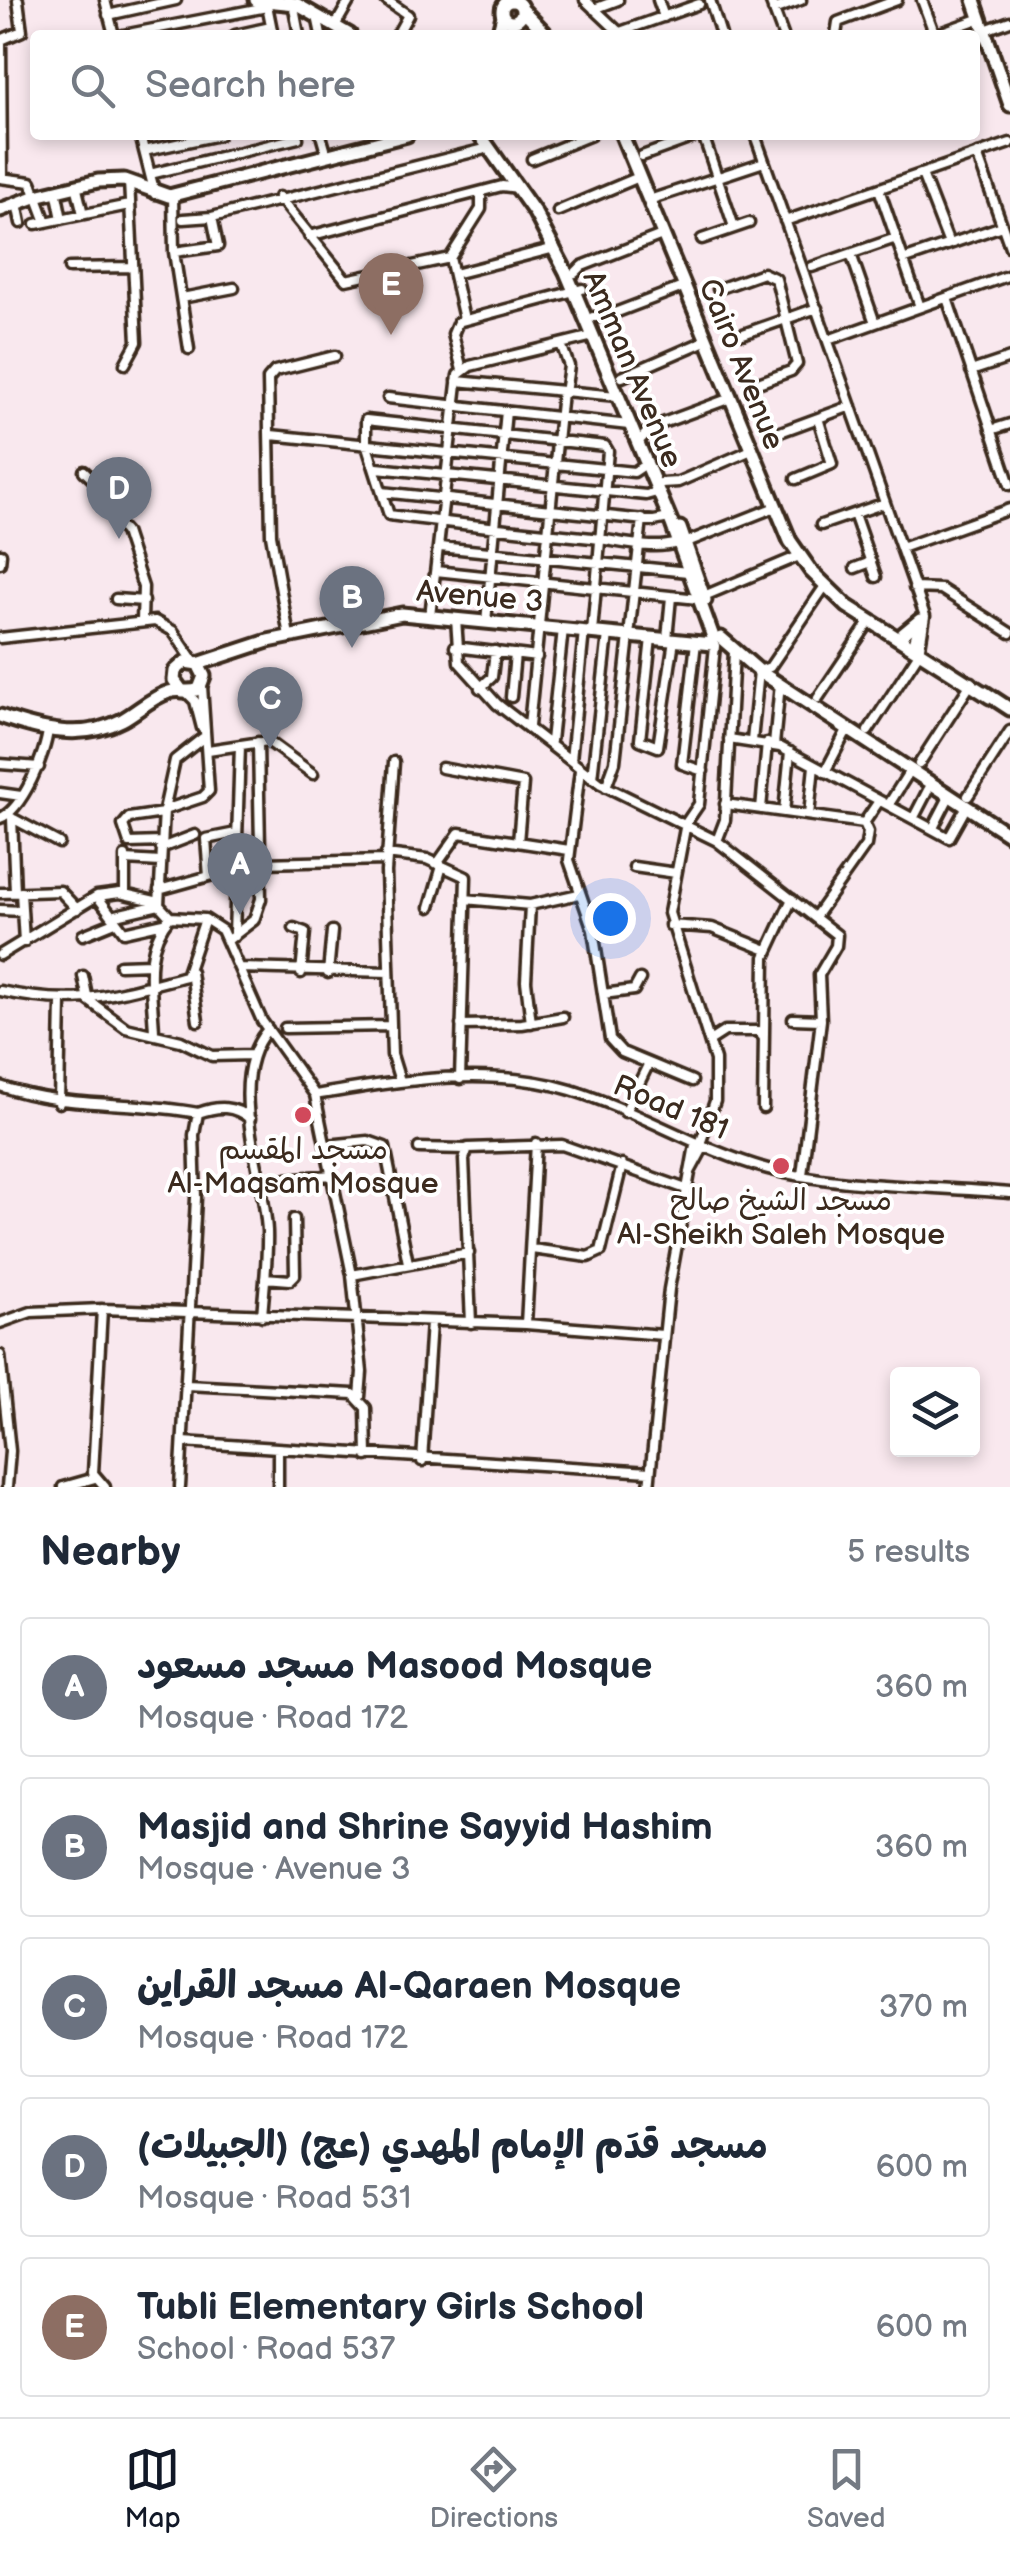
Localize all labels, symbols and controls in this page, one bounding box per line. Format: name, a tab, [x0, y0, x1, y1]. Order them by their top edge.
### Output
search box	[30, 30, 980, 140]
icon: search	[65, 58, 120, 113]
text: Search here	[145, 63, 356, 108]
pin: E	[358, 252, 424, 335]
street label: Amman Avenue	[574, 265, 690, 473]
street label: Cairo Avenue	[690, 274, 792, 455]
pin: D	[86, 456, 152, 539]
pin: B	[320, 566, 384, 648]
street label: Avenue 3	[415, 574, 545, 620]
pin: C	[238, 666, 302, 749]
pin: A	[208, 832, 272, 915]
your location	[585, 893, 636, 944]
street label: Road 181	[608, 1068, 733, 1148]
marker: مسجد المقسم Al-Maqsam Mosque	[292, 1104, 314, 1126]
place label: مسجد المقسم Al-Maqsam Mosque	[168, 1132, 438, 1202]
marker: مسجد الشيخ صالح Al-Sheikh Saleh Mosque	[770, 1155, 792, 1177]
place label: مسجد الشيخ صالح Al-Sheikh Saleh Mosque	[617, 1183, 945, 1253]
map controls	[890, 1367, 980, 1457]
button: layers	[890, 1367, 980, 1457]
text: Nearby	[40, 1527, 180, 1578]
text: 5 results	[847, 1533, 970, 1572]
text: مسجد مسعود Masood Mosque	[137, 1644, 652, 1689]
text: A	[65, 1668, 84, 1707]
text: 360 m	[875, 1668, 968, 1707]
text: Mosque · Road 172	[137, 1699, 408, 1738]
text: Masjid and Shrine Sayyid Hashim	[137, 1805, 713, 1850]
text: B	[63, 1828, 86, 1867]
text: 360 m	[875, 1828, 968, 1867]
text: Mosque · Avenue 3	[137, 1850, 411, 1889]
text: مسجد القراين Al-Qaraen Mosque	[137, 1964, 681, 2009]
text: C	[63, 1988, 86, 2027]
text: 370 m	[879, 1988, 968, 2027]
text: Mosque · Road 172	[137, 2019, 408, 2058]
text: مسجد قدَم الإمام المهدي (عج) (الجبيلات)	[137, 2124, 768, 2169]
text: D	[63, 2148, 86, 2187]
text: 600 m	[876, 2148, 968, 2187]
text: Mosque · Road 531	[137, 2179, 411, 2218]
text: Tubli Elementary Girls School	[137, 2285, 644, 2330]
text: E	[64, 2308, 85, 2347]
text: 600 m	[876, 2308, 968, 2347]
text: School · Road 537	[137, 2330, 395, 2369]
tab: Map	[124, 2442, 181, 2535]
tab: Directions	[429, 2442, 558, 2535]
tab: Saved	[807, 2442, 886, 2535]

